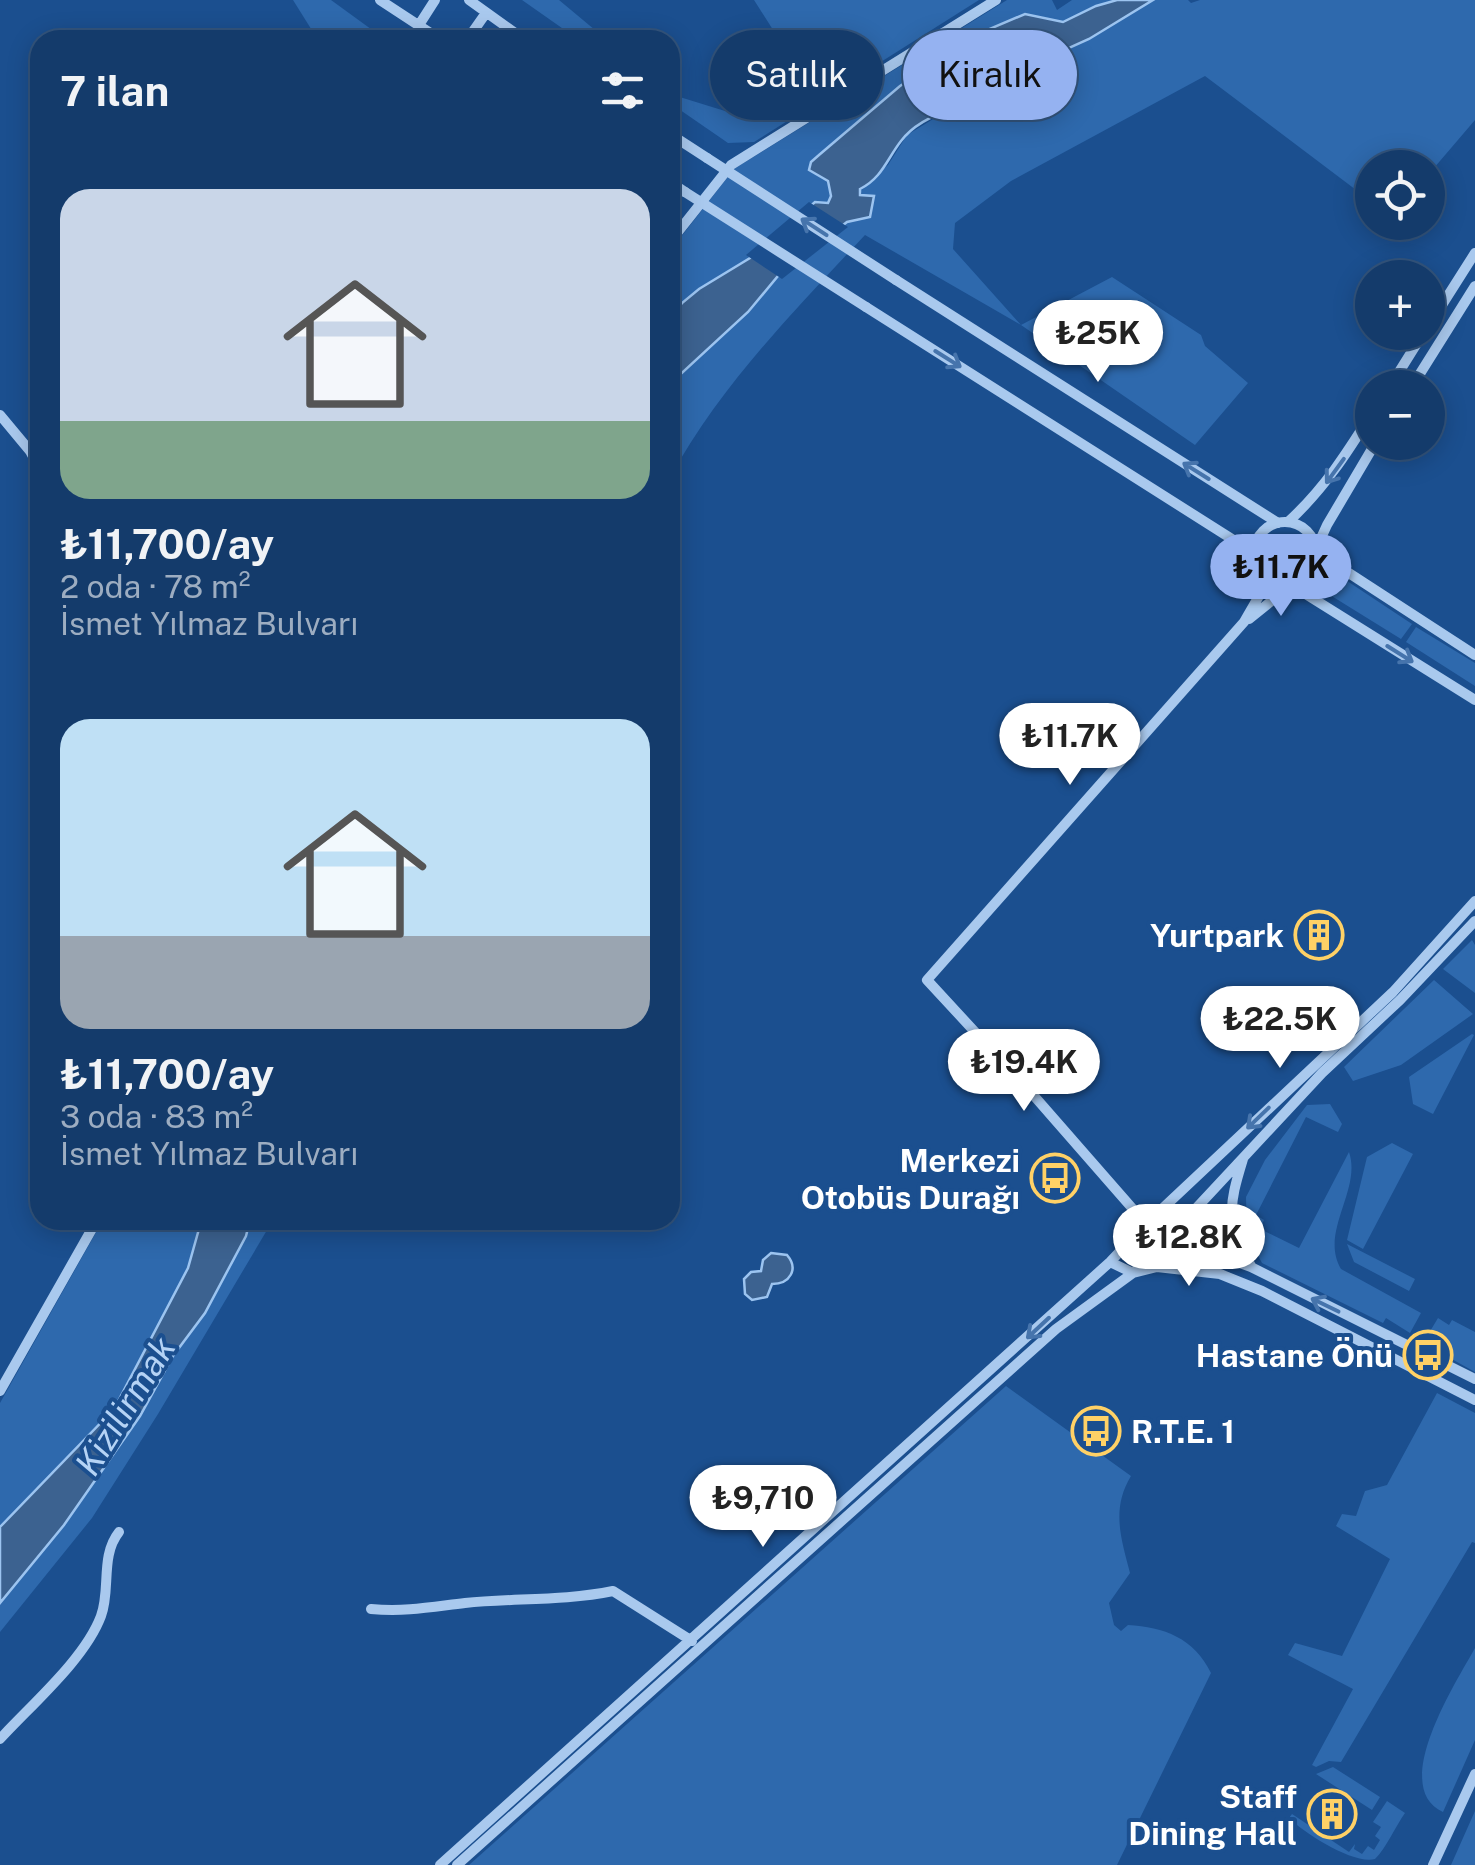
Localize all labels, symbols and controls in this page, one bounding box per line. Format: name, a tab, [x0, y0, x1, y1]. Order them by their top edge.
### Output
chip: Satılık	[710, 30, 883, 120]
chip: Kiralık	[903, 30, 1077, 120]
icon: filters	[595, 63, 650, 118]
text: 7 ilan	[60, 66, 169, 115]
map controls	[1355, 150, 1445, 460]
button: locate	[1355, 150, 1445, 240]
one-way arrow	[800, 217, 829, 238]
icon: home	[265, 254, 445, 434]
button: +	[1355, 260, 1445, 350]
pin: ₺25K	[1039, 300, 1157, 385]
text: ₺25K	[1055, 314, 1141, 351]
one-way arrow	[934, 349, 962, 369]
button: −	[1355, 370, 1445, 460]
one-way arrow	[1325, 457, 1346, 484]
one-way arrow	[1182, 460, 1211, 481]
text: ₺11,700/ay	[60, 519, 274, 568]
pin: ₺11.7K	[1200, 534, 1362, 619]
text: ₺11.7K	[1232, 548, 1330, 585]
text: 2 oda · 78 m²	[60, 568, 251, 605]
text: İsmet Yılmaz Bulvarı	[60, 605, 358, 642]
one-way arrow	[1385, 644, 1414, 664]
pin: ₺11.7K	[989, 703, 1151, 788]
text: ₺11.7K	[1021, 717, 1119, 754]
icon: home	[265, 784, 445, 964]
building icon: Yurtpark	[1293, 909, 1345, 961]
place label: Yurtpark	[1150, 917, 1284, 954]
pin: ₺22.5K	[1199, 986, 1361, 1071]
text: ₺22.5K	[1223, 1000, 1337, 1037]
pin: ₺19.4K	[943, 1029, 1105, 1114]
text: ₺19.4K	[970, 1043, 1078, 1080]
text: ₺11,700/ay	[60, 1049, 274, 1098]
text: 3 oda · 83 m²	[60, 1098, 253, 1135]
one-way arrow	[1246, 1106, 1271, 1130]
text: İsmet Yılmaz Bulvarı	[60, 1135, 358, 1172]
place label: Merkezi Otobüs Durağı	[801, 1142, 1020, 1216]
bus stop icon: Merkezi Otobüs Durağı	[1029, 1152, 1081, 1204]
pin: ₺12.8K	[1108, 1204, 1270, 1289]
text: ₺12.8K	[1135, 1218, 1243, 1255]
one-way arrow	[1311, 1295, 1340, 1314]
one-way arrow	[1027, 1316, 1051, 1340]
water label: Kizilirmak	[66, 1329, 184, 1483]
bus stop icon: Hastane Önü	[1402, 1329, 1454, 1381]
place label: Hastane Önü	[1196, 1337, 1393, 1374]
bus stop icon: R.T.E. 1	[1070, 1405, 1122, 1457]
place label: R.T.E. 1	[1131, 1413, 1235, 1450]
pin: ₺9,710	[682, 1465, 844, 1550]
text: ₺9,710	[712, 1479, 814, 1516]
place label: Staff Dining Hall	[1128, 1778, 1297, 1852]
building icon: Staff Dining Hall	[1306, 1788, 1358, 1840]

